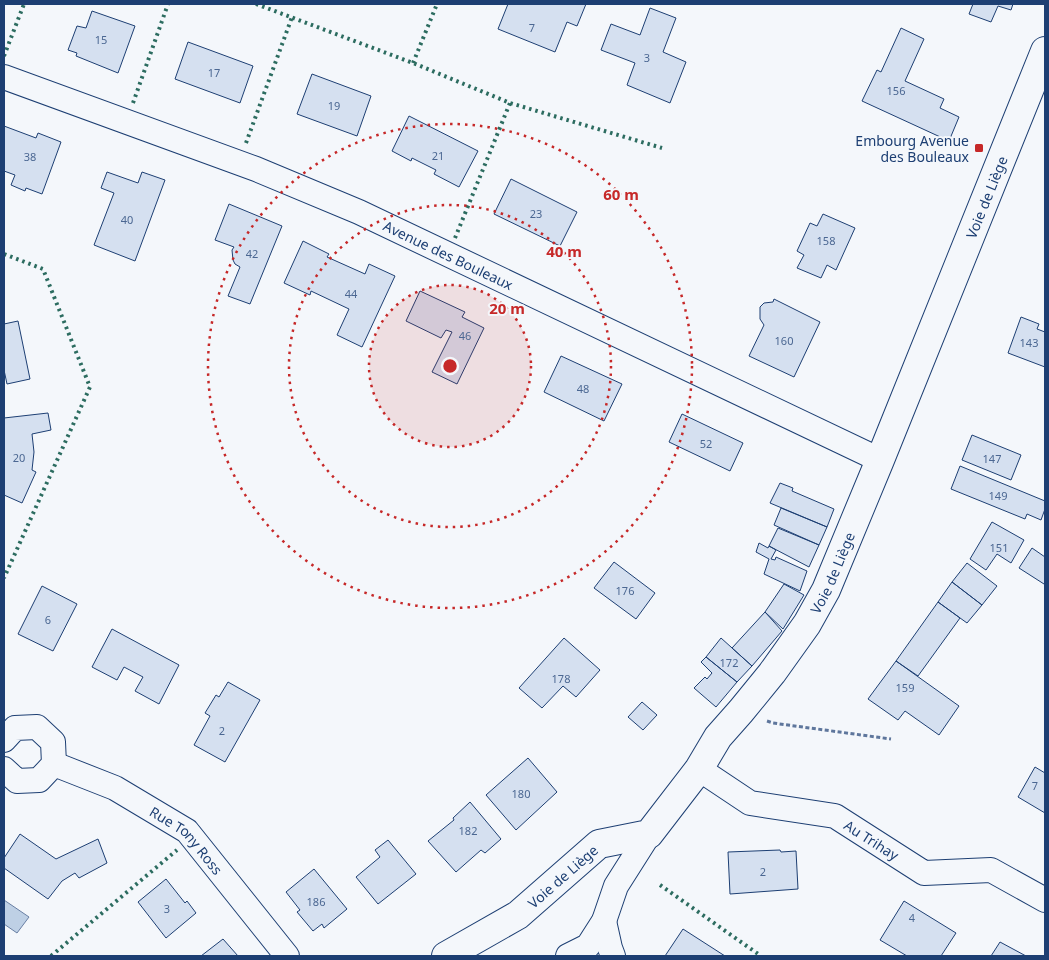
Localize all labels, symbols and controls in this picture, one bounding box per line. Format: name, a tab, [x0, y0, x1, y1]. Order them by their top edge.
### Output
house number: 7	[529, 20, 535, 35]
house number: 15	[95, 32, 107, 47]
house number: 3	[644, 50, 650, 65]
house number: 17	[208, 65, 220, 80]
house number: 156	[887, 83, 905, 98]
house number: 19	[328, 98, 340, 113]
place label: Embourg Avenue des Bouleaux	[855, 131, 970, 166]
marker: Embourg Avenue des Bouleaux	[973, 142, 985, 154]
house number: 21	[432, 148, 444, 163]
house number: 38	[24, 149, 36, 164]
street label: Voie de Liège	[961, 153, 1011, 241]
text: 60 m	[603, 184, 639, 204]
house number: 23	[530, 206, 542, 221]
house number: 40	[121, 212, 133, 227]
street label: Avenue des Bouleaux	[381, 216, 517, 294]
house number: 158	[817, 233, 835, 248]
text: 40 m	[546, 241, 582, 261]
house number: 42	[246, 246, 258, 261]
house number: 44	[345, 286, 358, 301]
text: 20 m	[489, 298, 525, 318]
house number: 46	[459, 328, 471, 343]
house number: 160	[775, 333, 793, 348]
house number: 143	[1020, 335, 1038, 350]
centre of rings	[441, 357, 459, 375]
house number: 48	[577, 381, 589, 396]
house number: 52	[700, 436, 712, 451]
house number: 20	[13, 450, 25, 465]
house number: 147	[983, 451, 1001, 466]
house number: 149	[989, 488, 1007, 503]
street label: Voie de Liège	[805, 529, 859, 617]
house number: 151	[990, 540, 1008, 555]
house number: 176	[616, 583, 634, 598]
house number: 6	[45, 612, 51, 627]
house number: 172	[720, 655, 738, 670]
house number: 178	[552, 671, 570, 686]
house number: 159	[896, 680, 914, 695]
house number: 2	[219, 723, 225, 738]
house number: 7	[1032, 778, 1038, 793]
house number: 180	[512, 786, 530, 801]
street label: Rue Tony Ross	[146, 802, 228, 878]
street label: Au Trihay	[841, 815, 904, 865]
house number: 182	[459, 823, 477, 838]
street label: Voie de Liège	[523, 840, 602, 912]
house number: 2	[760, 864, 766, 879]
house number: 186	[307, 894, 325, 909]
house number: 3	[164, 901, 170, 916]
house number: 4	[909, 910, 916, 925]

